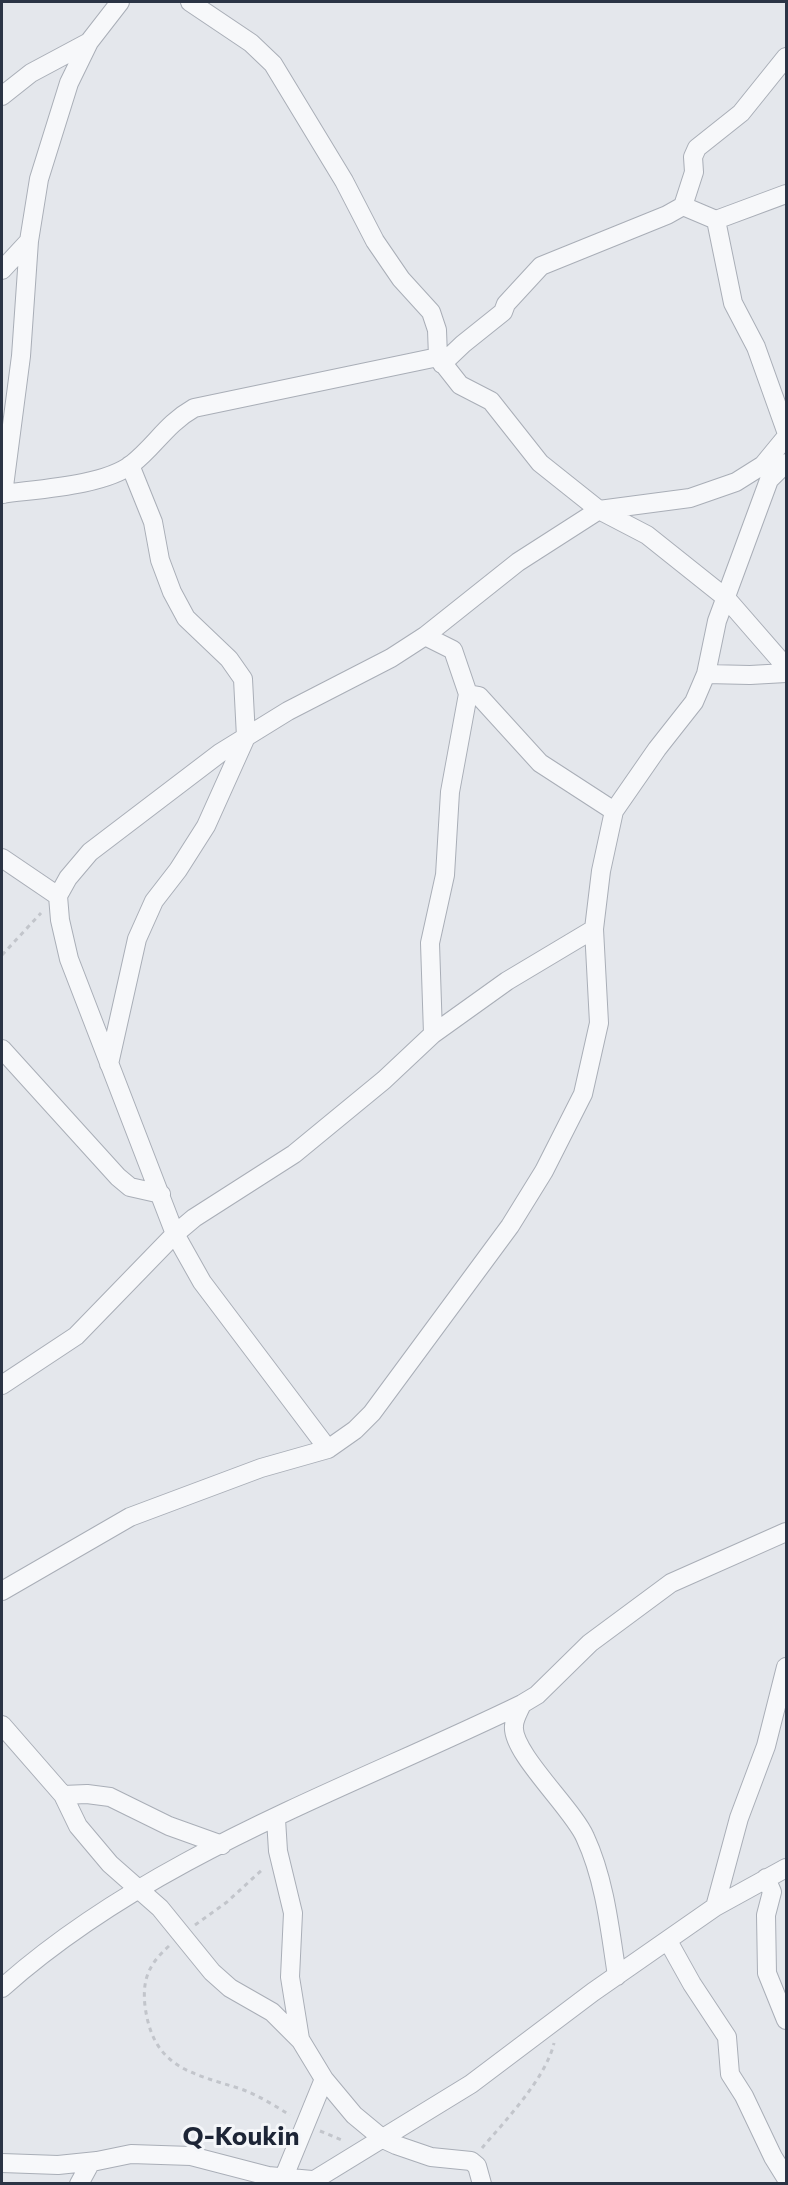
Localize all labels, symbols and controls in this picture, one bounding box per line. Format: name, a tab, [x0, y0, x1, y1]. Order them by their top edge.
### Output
district label: Q-Koukin	[183, 2120, 299, 2152]

